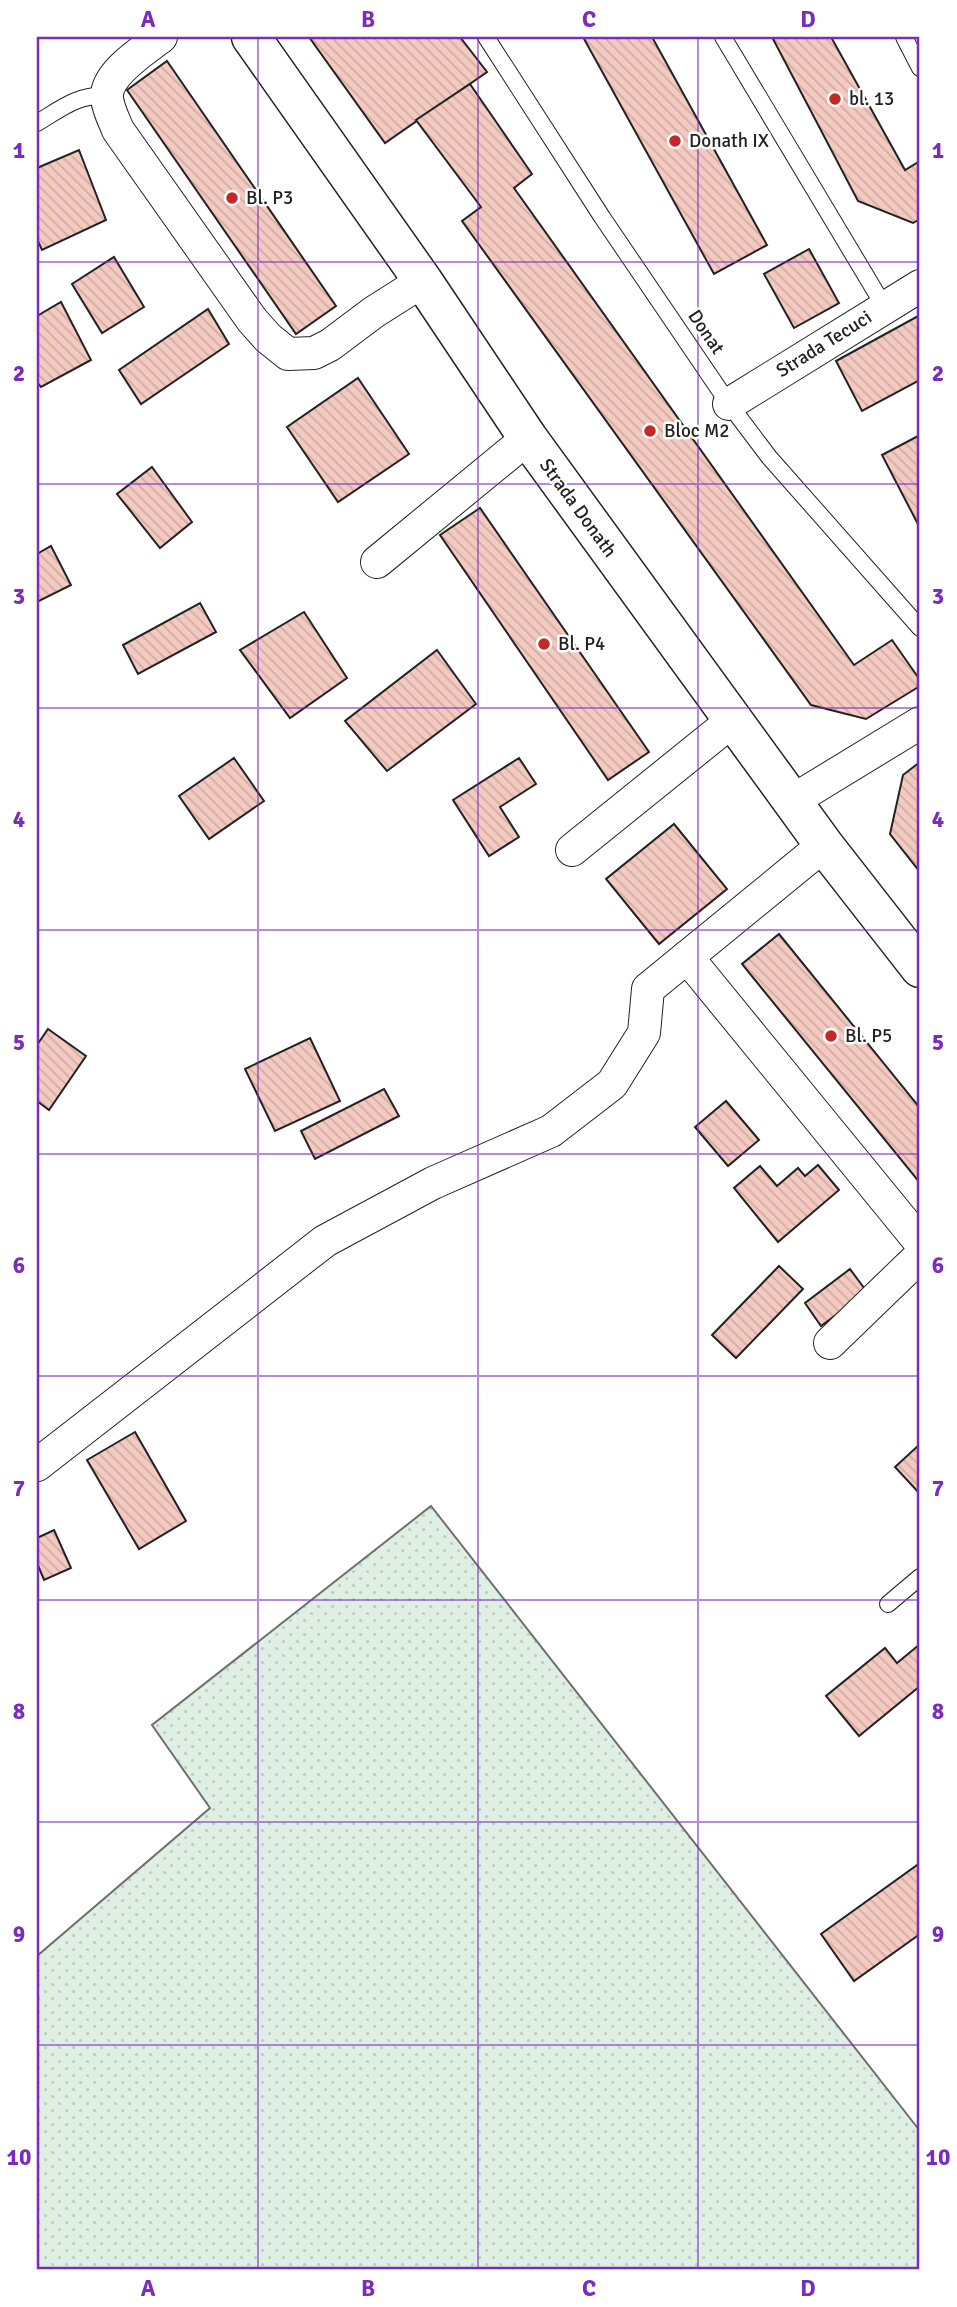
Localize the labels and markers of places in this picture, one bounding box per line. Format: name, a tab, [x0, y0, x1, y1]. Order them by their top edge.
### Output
place label: bl. 13	[849, 87, 894, 111]
marker: bl. 13	[827, 91, 843, 107]
place label: Donath IX	[689, 129, 769, 153]
marker: Donath IX	[667, 133, 683, 149]
place label: Bl. P3	[246, 186, 293, 210]
marker: Bl. P3	[224, 190, 240, 206]
place label: Bloc M2	[664, 419, 730, 443]
marker: Bloc M2	[642, 423, 658, 439]
place label: Bl. P4	[558, 632, 605, 656]
marker: Bl. P4	[536, 636, 552, 652]
place label: Bl. P5	[845, 1024, 892, 1048]
marker: Bl. P5	[823, 1028, 839, 1044]

